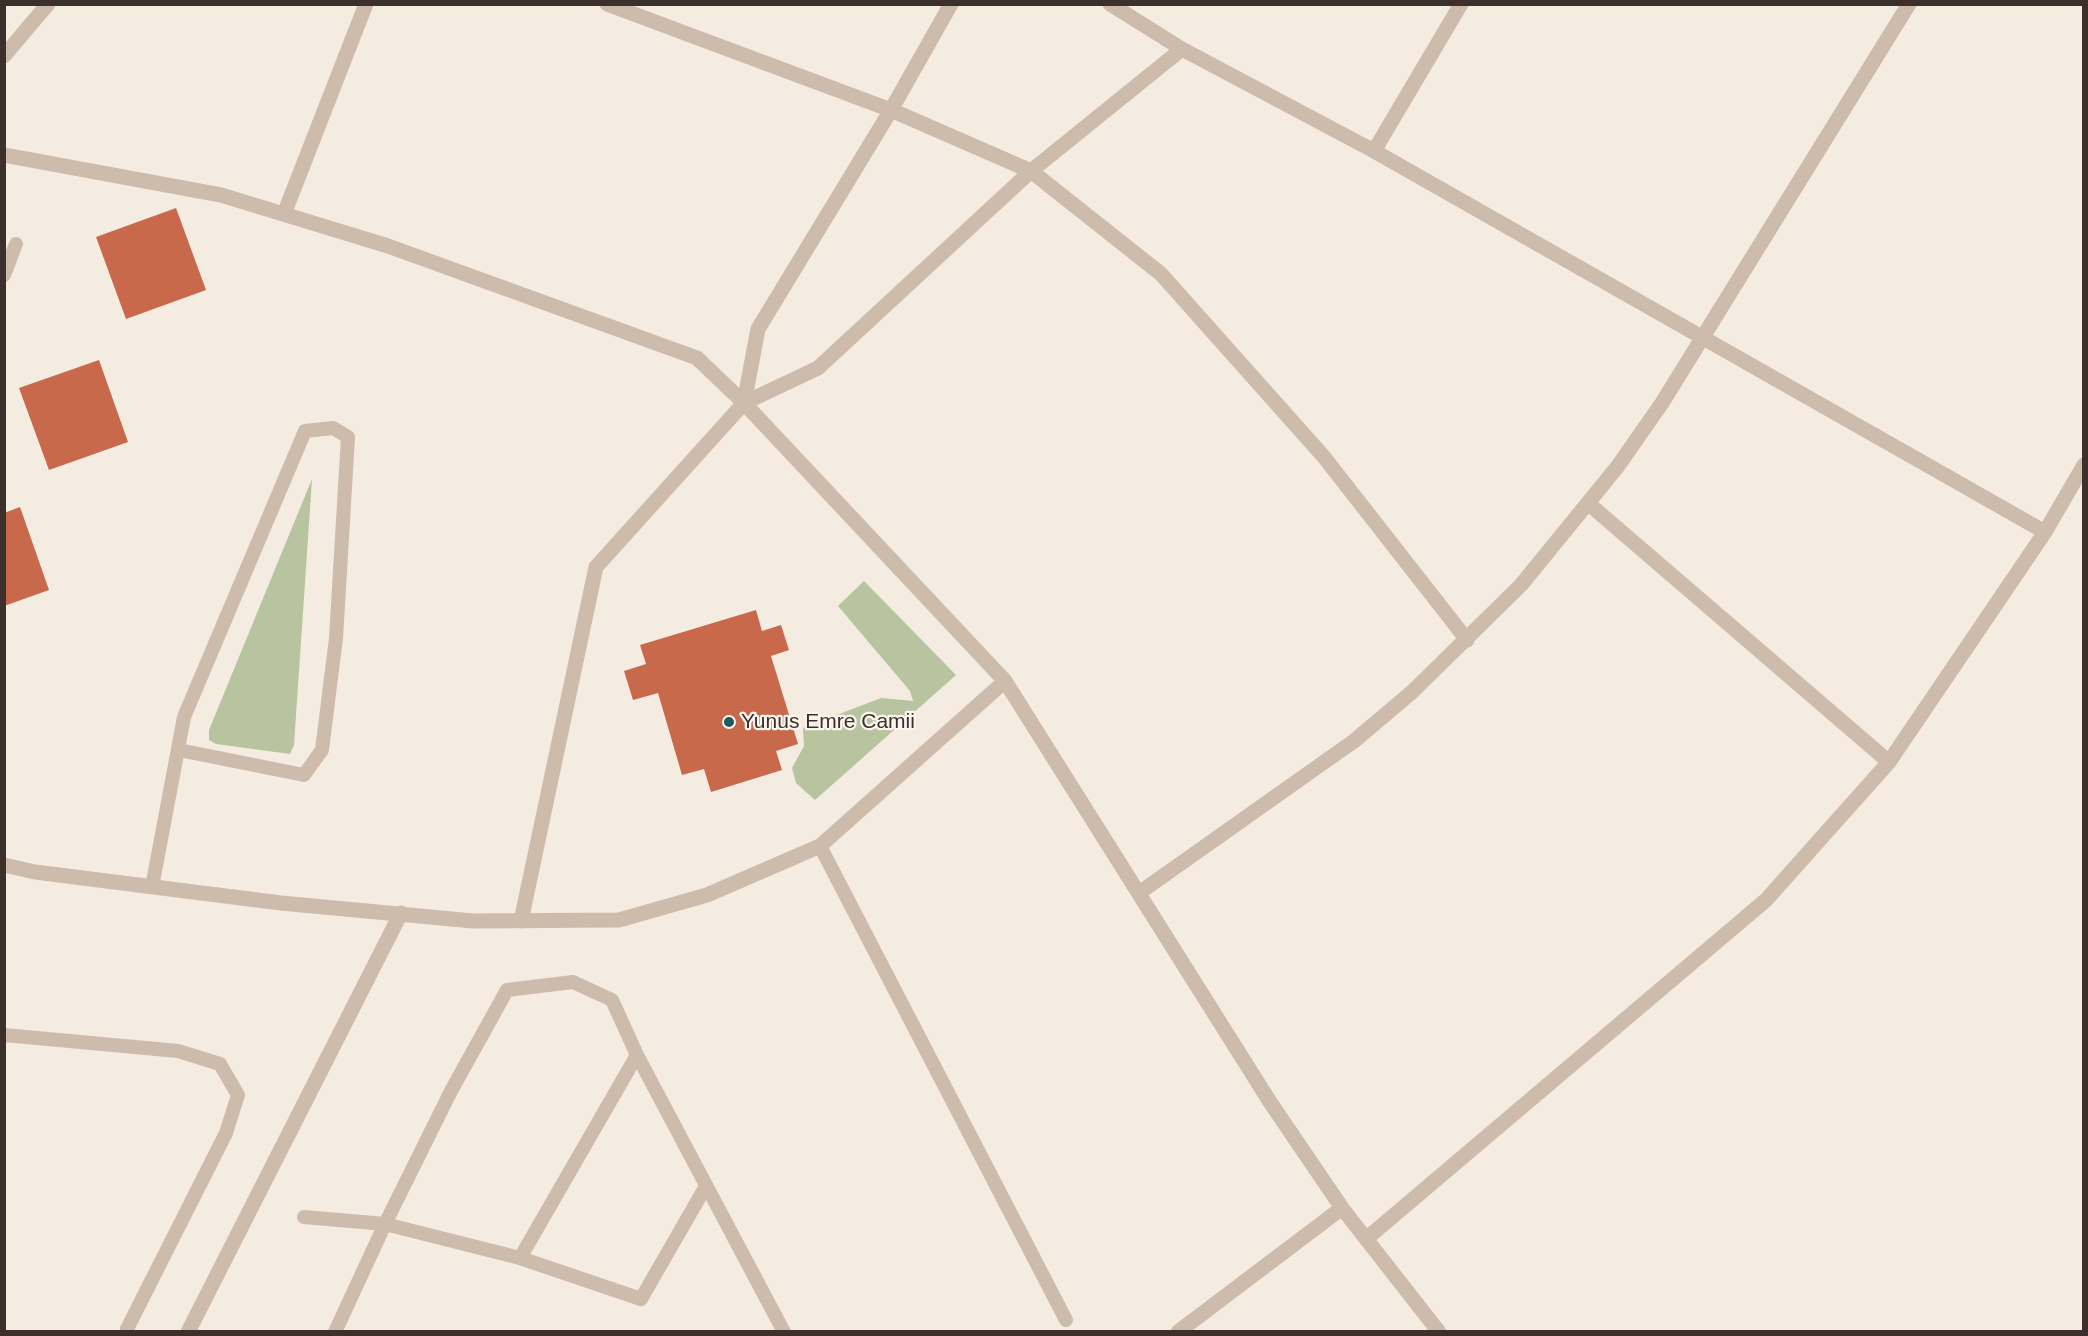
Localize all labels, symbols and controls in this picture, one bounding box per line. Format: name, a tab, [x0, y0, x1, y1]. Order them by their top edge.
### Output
place label: Yunus Emre Camii	[741, 709, 915, 735]
marker: Yunus Emre Camii	[722, 715, 736, 729]

